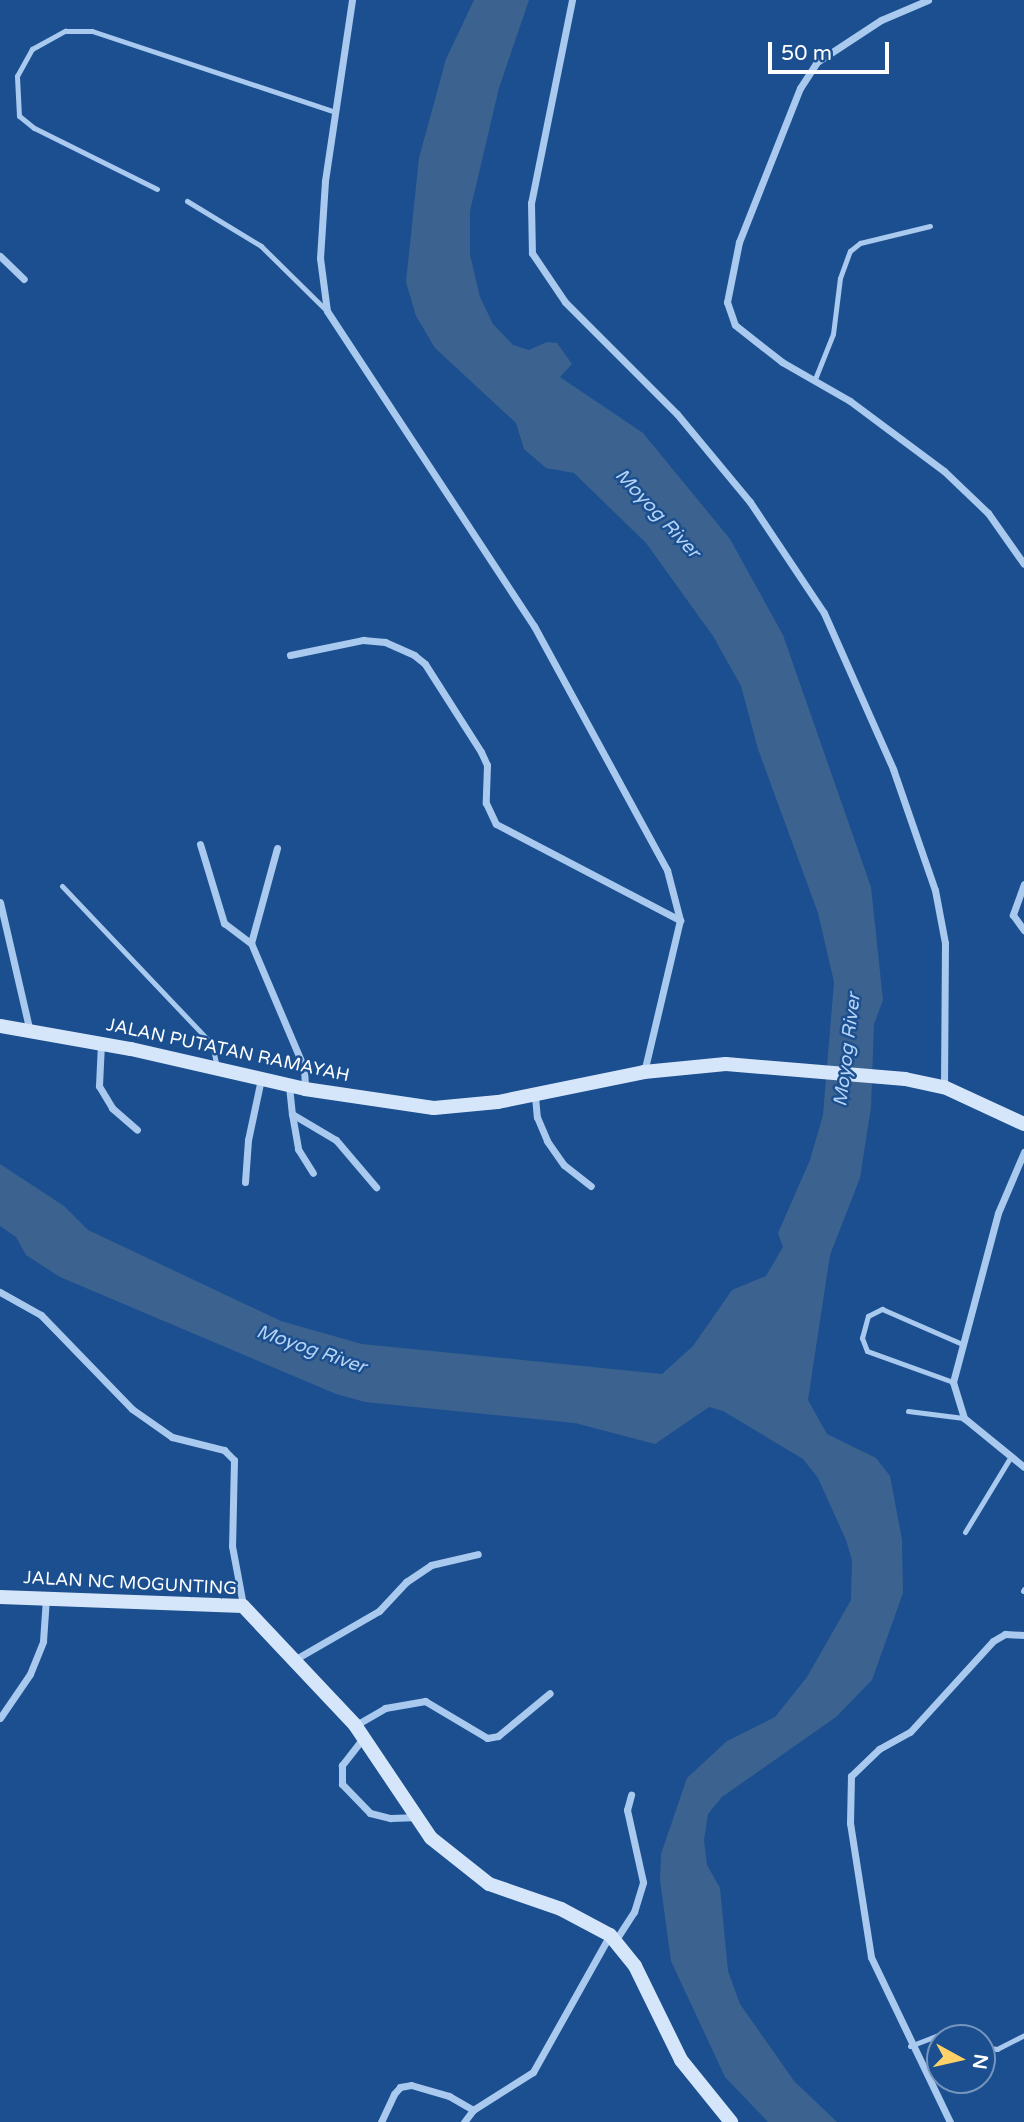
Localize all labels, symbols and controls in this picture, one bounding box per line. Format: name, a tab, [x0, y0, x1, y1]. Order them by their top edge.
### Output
scale bar	[772, 28, 893, 72]
text: 50 m	[781, 41, 832, 66]
water label: Moyog River	[610, 464, 704, 564]
water label: Moyog River	[830, 992, 866, 1108]
street label: JALAN PUTATAN RAMAYAH	[104, 1014, 352, 1086]
water label: Moyog River	[253, 1321, 369, 1379]
street label: JALAN NC MOGUNTING	[23, 1567, 237, 1599]
north arrow	[926, 2024, 996, 2094]
text: N	[968, 2053, 992, 2071]

